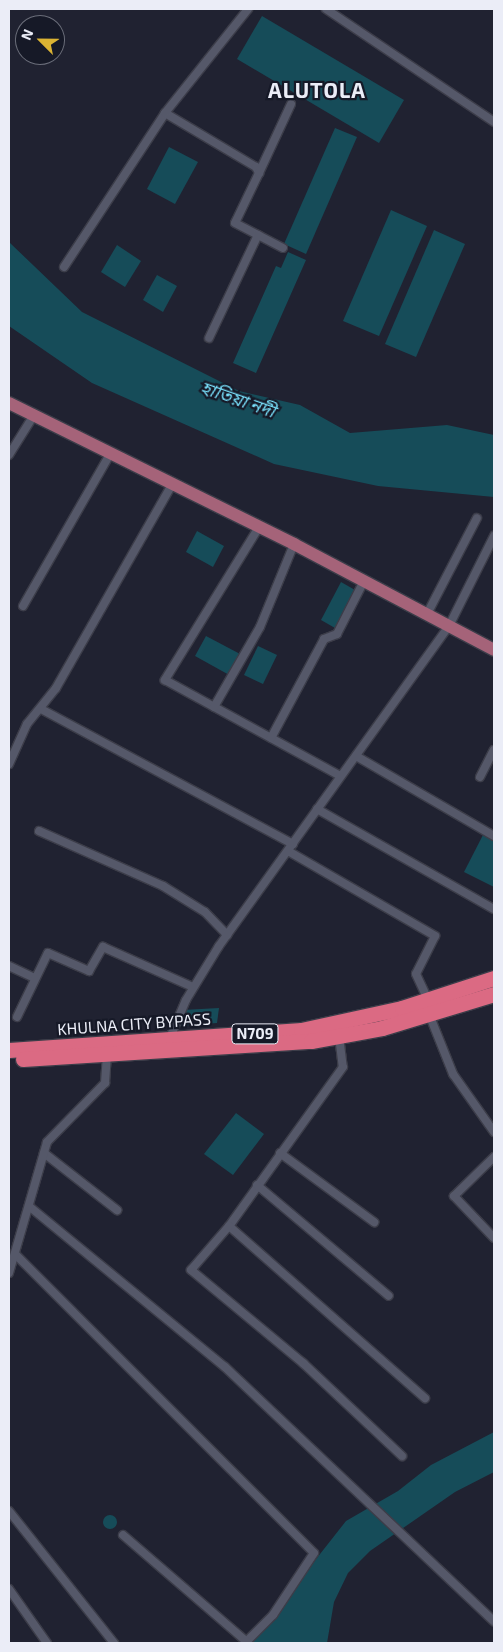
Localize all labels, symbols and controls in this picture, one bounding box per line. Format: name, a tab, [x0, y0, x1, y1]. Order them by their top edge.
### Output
north arrow	[15, 15, 65, 65]
text: N	[17, 26, 36, 42]
district label: ALUTOLA	[267, 77, 367, 103]
water label: হাতিয়া নদী	[198, 376, 278, 422]
street label: KHULNA CITY BYPASS	[56, 1009, 212, 1039]
road number: N709	[231, 1022, 279, 1046]

